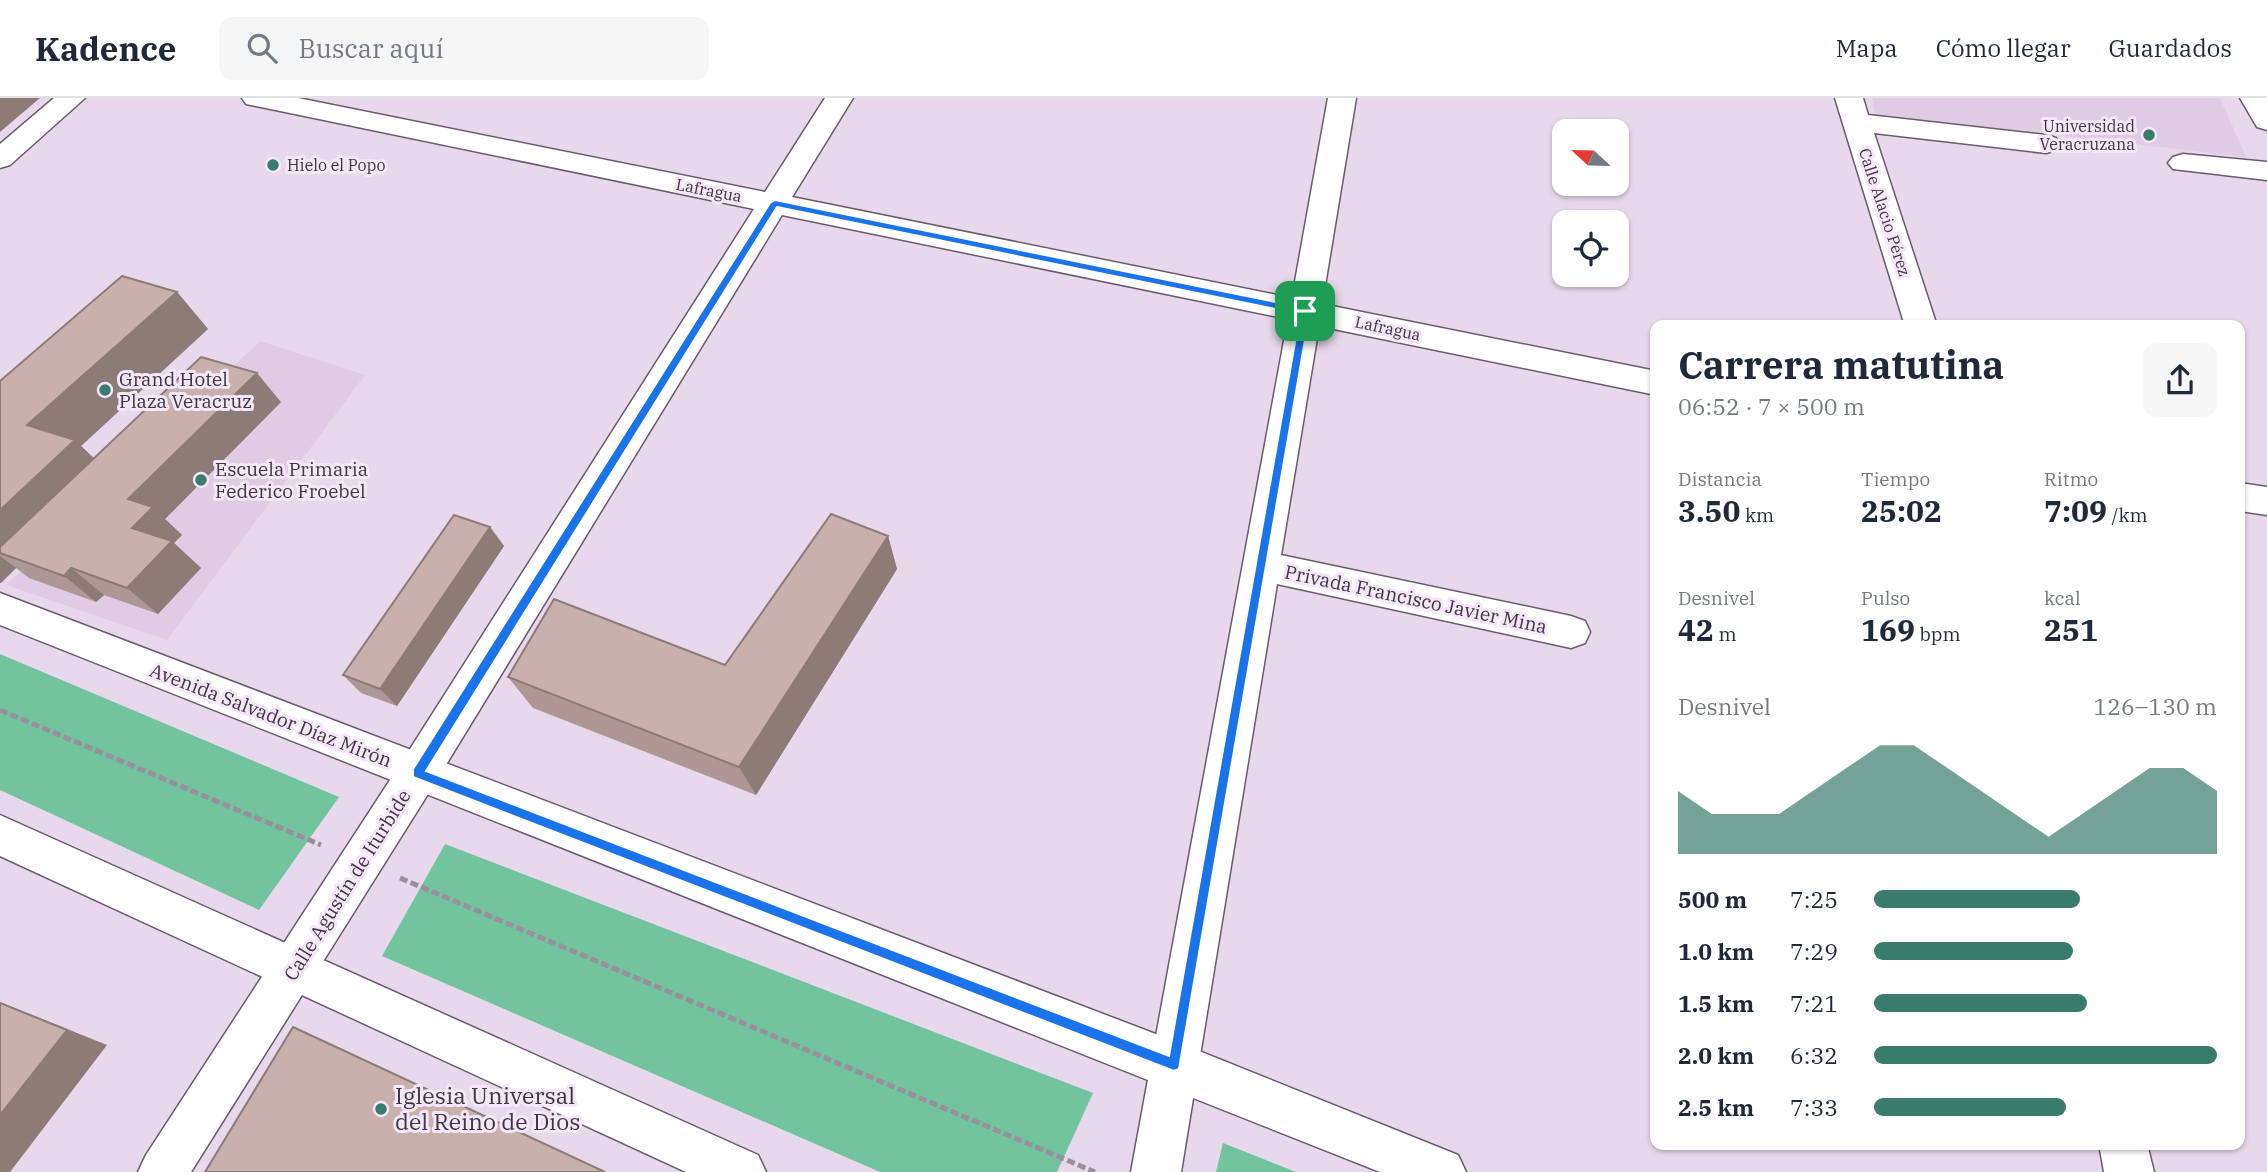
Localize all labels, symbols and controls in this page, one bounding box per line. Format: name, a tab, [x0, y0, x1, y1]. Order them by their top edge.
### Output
search box	[219, 17, 709, 80]
text: Kadence	[35, 27, 177, 70]
icon: search	[243, 29, 281, 67]
text: Buscar aquí	[299, 31, 444, 65]
text: Mapa	[1836, 32, 1898, 64]
text: Cómo llegar	[1936, 32, 2071, 64]
text: Guardados	[2109, 32, 2232, 64]
place label: Universidad Veracruzana	[2039, 116, 2135, 154]
north arrow	[1552, 119, 1629, 196]
map controls	[1552, 119, 1629, 287]
marker: Universidad Veracruzana	[2141, 127, 2157, 143]
street label: Calle Alacio Pérez	[1855, 146, 1915, 278]
place label: Hielo el Popo	[287, 155, 386, 175]
marker: Hielo el Popo	[265, 157, 281, 173]
street label: Lafragua	[674, 174, 744, 206]
button: locate	[1552, 210, 1629, 287]
pin	[1275, 281, 1335, 341]
icon: arrive	[1286, 292, 1324, 330]
street label: Lafragua	[1353, 311, 1423, 345]
text: Carrera matutina	[1678, 340, 2004, 389]
button: share	[2143, 343, 2217, 417]
place label: Grand Hotel Plaza Veracruz	[119, 367, 252, 413]
marker: Grand Hotel Plaza Veracruz	[97, 382, 113, 398]
text: 06:52 · 7 × 500 m	[1678, 391, 1865, 421]
place label: Escuela Primaria Federico Froebel	[215, 457, 368, 503]
text: Distancia	[1678, 467, 1762, 491]
text: Tiempo	[1861, 467, 1930, 491]
text: Ritmo	[2044, 467, 2098, 491]
marker: Escuela Primaria Federico Froebel	[193, 472, 209, 488]
text: 3.50	[1678, 491, 1740, 530]
text: 25:02	[1861, 491, 1942, 530]
text: 7:09	[2044, 491, 2107, 530]
text: km	[1740, 503, 1774, 527]
text: /km	[2107, 503, 2148, 527]
street label: Privada Francisco Javier Mina	[1283, 559, 1549, 639]
text: Desnivel	[1678, 586, 1755, 610]
text: Pulso	[1861, 586, 1910, 610]
text: kcal	[2044, 586, 2081, 610]
text: 42	[1678, 610, 1714, 649]
text: 169	[1861, 610, 1915, 649]
text: 251	[2044, 610, 2098, 649]
text: m	[1714, 622, 1737, 646]
text: bpm	[1915, 622, 1961, 646]
street label: Avenida Salvador Díaz Mirón	[147, 658, 395, 772]
text: Desnivel	[1678, 691, 1771, 721]
text: 126–130 m	[2093, 691, 2217, 721]
street label: Calle Agustín de Iturbide	[278, 785, 416, 985]
text: 500 m	[1678, 884, 1747, 914]
text: 7:25	[1790, 884, 1838, 914]
text: 1.0 km	[1678, 936, 1754, 966]
text: 7:29	[1790, 936, 1838, 966]
text: 1.5 km	[1678, 988, 1754, 1018]
text: 7:21	[1790, 988, 1838, 1018]
text: 2.0 km	[1678, 1040, 1754, 1070]
text: 6:32	[1790, 1040, 1838, 1070]
place label: Iglesia Universal del Reino de Dios	[395, 1080, 581, 1136]
text: 2.5 km	[1678, 1092, 1754, 1122]
text: 7:33	[1790, 1092, 1838, 1122]
marker: Iglesia Universal del Reino de Dios	[373, 1101, 389, 1117]

